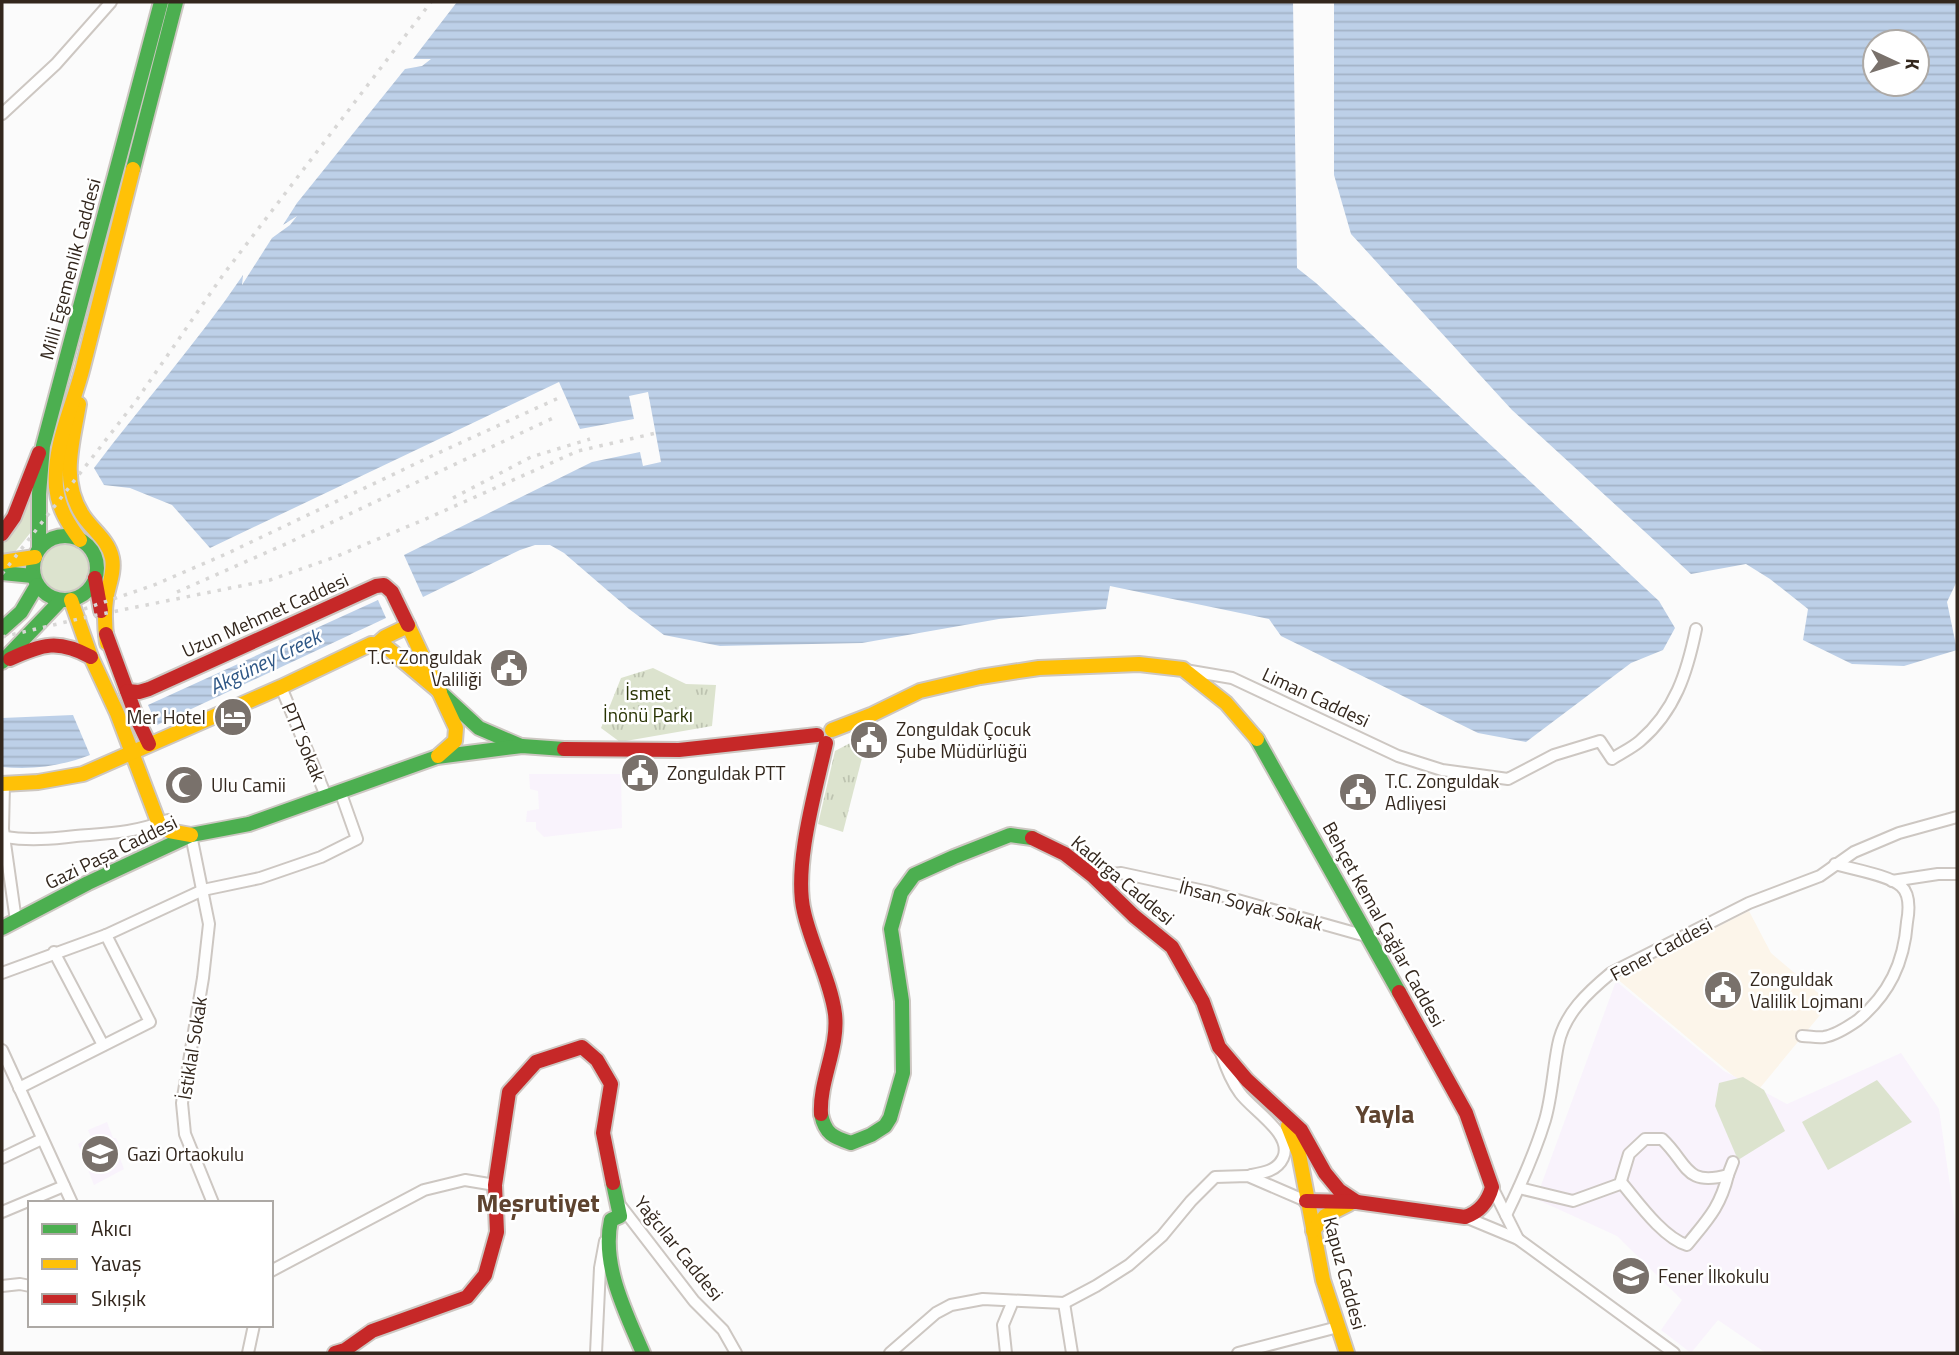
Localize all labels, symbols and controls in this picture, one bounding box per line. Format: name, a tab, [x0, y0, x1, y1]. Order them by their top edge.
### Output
north arrow	[1861, 28, 1931, 98]
text: K	[1899, 58, 1928, 71]
street label: Milli Egemenlik Caddesi	[31, 175, 108, 363]
street label: Uzun Mehmet Caddesi	[177, 565, 353, 664]
water label: Akgüney Creek	[203, 619, 328, 702]
place label: T.C. Zonguldak Valiliği	[368, 642, 482, 693]
public building icon: T.C. Zonguldak Valiliği	[488, 647, 530, 689]
street label: Liman Caddesi	[1258, 659, 1375, 734]
park label: İsmet İnönü Parkı	[603, 678, 693, 729]
hotel icon: Mer Hotel	[212, 696, 254, 738]
street label: PTT Sokak	[275, 698, 334, 786]
place label: Mer Hotel	[126, 702, 206, 731]
place label: Zonguldak Çocuk Şube Müdürlüğü	[896, 714, 1031, 765]
public building icon: Zonguldak Çocuk Şube Müdürlüğü	[848, 719, 890, 761]
public building icon: Zonguldak PTT	[619, 752, 661, 794]
place label: Zonguldak PTT	[667, 758, 786, 787]
mosque icon: Ulu Camii	[163, 764, 205, 806]
place label: T.C. Zonguldak Adliyesi	[1385, 766, 1499, 817]
place label: Ulu Camii	[211, 770, 286, 799]
public building icon: T.C. Zonguldak Adliyesi	[1337, 771, 1379, 813]
street label: Gazi Paşa Caddesi	[40, 807, 182, 896]
street label: Behçet Kemal Çağlar Caddesi	[1316, 816, 1453, 1032]
street label: Kadırga Caddesi	[1065, 828, 1181, 932]
street label: İhsan Soyak Sokak	[1176, 871, 1326, 938]
street label: Fener Caddesi	[1604, 909, 1717, 988]
place label: Zonguldak Valilik Lojmanı	[1750, 964, 1863, 1015]
public building icon: Zonguldak Valilik Lojmanı	[1702, 969, 1744, 1011]
street label: İstiklal Sokak	[169, 994, 214, 1102]
district label: Yayla	[1355, 1094, 1415, 1133]
school or university icon: Gazi Ortaokulu	[79, 1133, 121, 1175]
place label: Gazi Ortaokulu	[127, 1139, 244, 1168]
district label: Meşrutiyet	[476, 1183, 600, 1222]
street label: Yağcılar Caddesi	[628, 1189, 731, 1307]
legend	[28, 1201, 273, 1327]
text: Akıcı	[91, 1212, 132, 1244]
street label: Kapuz Caddesi	[1316, 1213, 1374, 1333]
text: Yavaş	[91, 1247, 142, 1279]
school or university icon: Fener İlkokulu	[1610, 1255, 1652, 1297]
place label: Fener İlkokulu	[1658, 1261, 1769, 1290]
text: Sıkışık	[91, 1282, 146, 1314]

